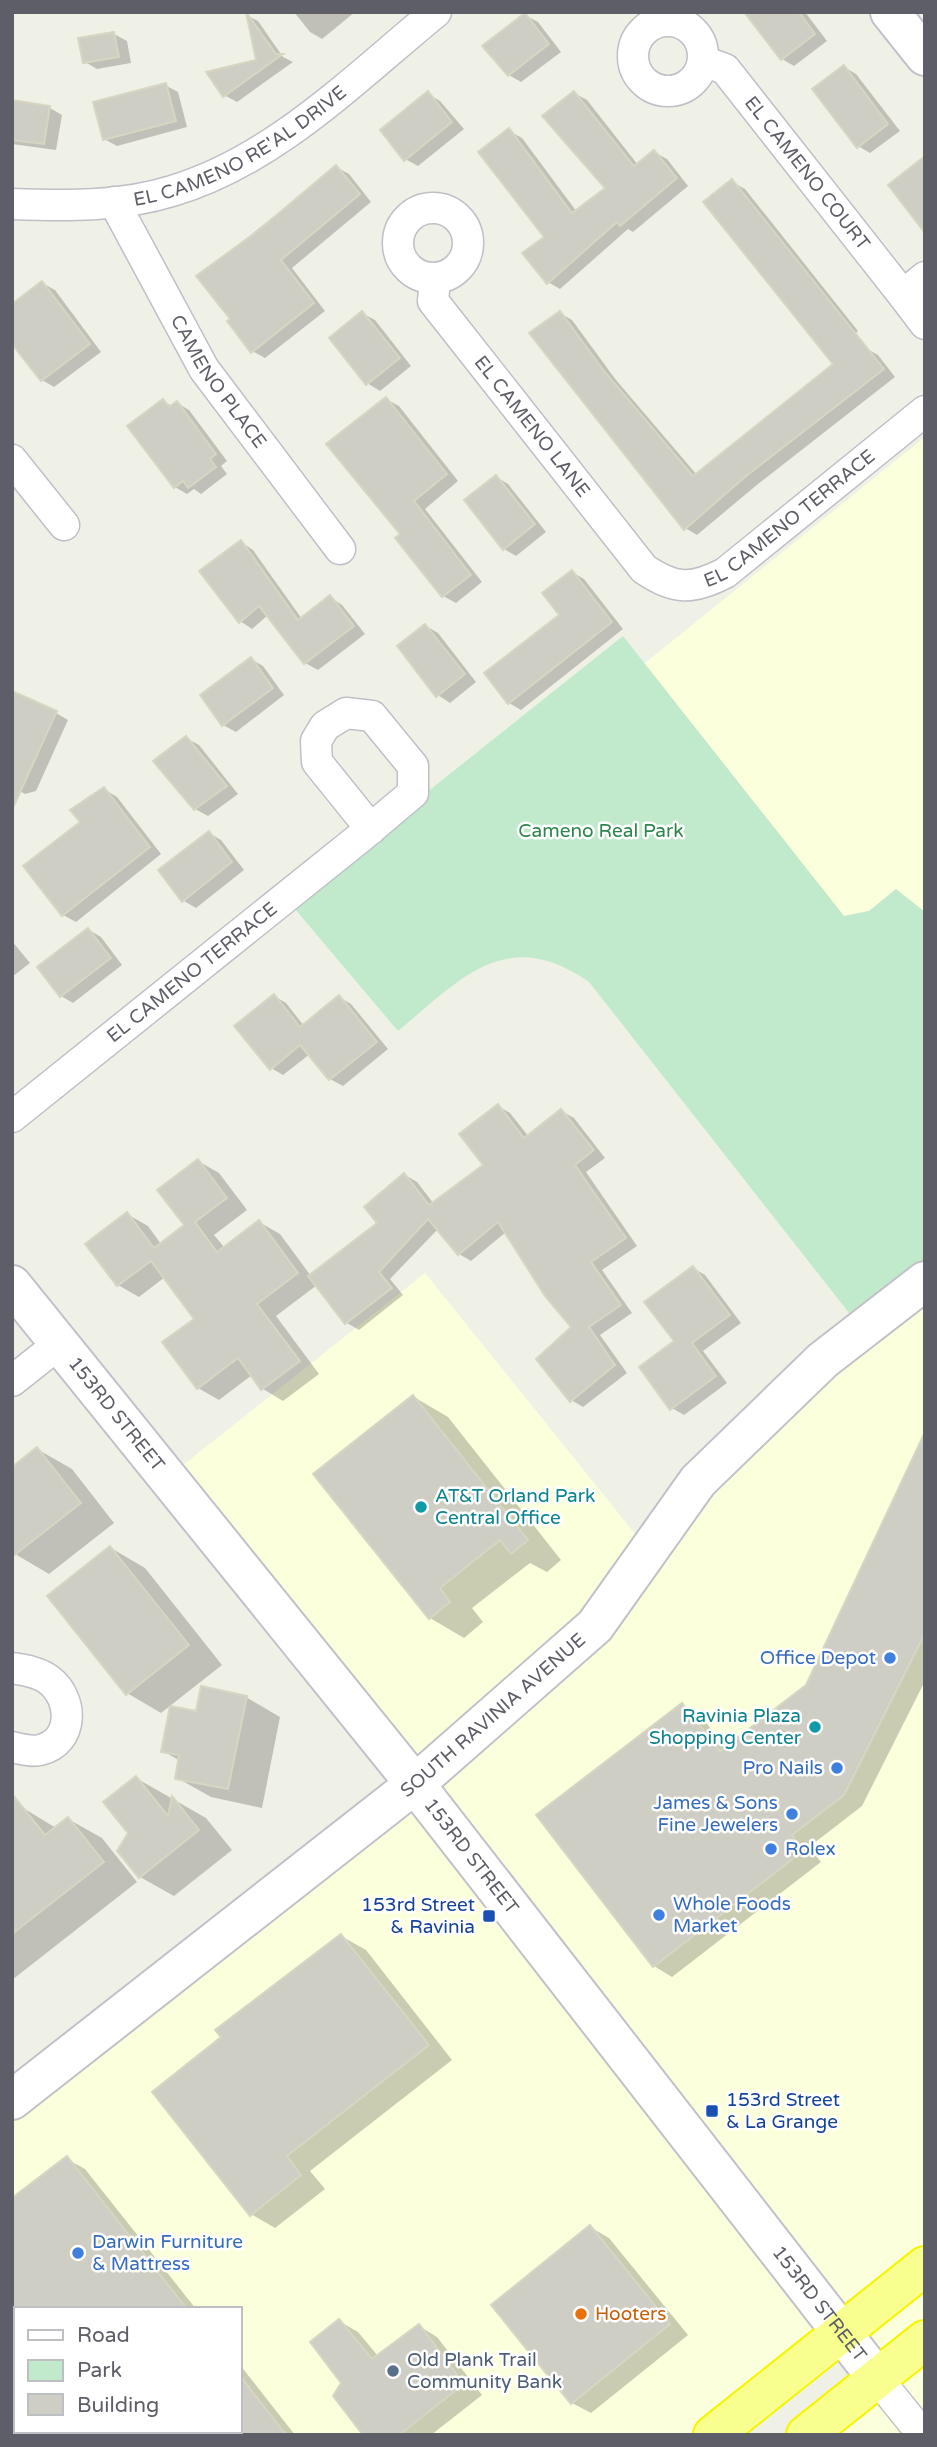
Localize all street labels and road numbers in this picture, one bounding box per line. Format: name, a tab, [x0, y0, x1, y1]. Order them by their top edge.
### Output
street label: EL CAMENO RE'AL DRIVE	[132, 81, 351, 211]
street label: EL CAMENO COURT	[740, 92, 875, 255]
street label: CAMENO PLACE	[166, 311, 271, 453]
street label: EL CAMENO LANE	[470, 352, 594, 502]
street label: EL CAMENO TERRACE	[701, 445, 879, 592]
street label: EL CAMENO TERRACE	[103, 898, 282, 1047]
street label: 153RD STREET	[64, 1353, 169, 1476]
street label: SOUTH RAVINIA AVENUE	[396, 1629, 590, 1802]
street label: 153RD STREET	[419, 1794, 523, 1919]
street label: 153RD STREET	[768, 2242, 871, 2366]

